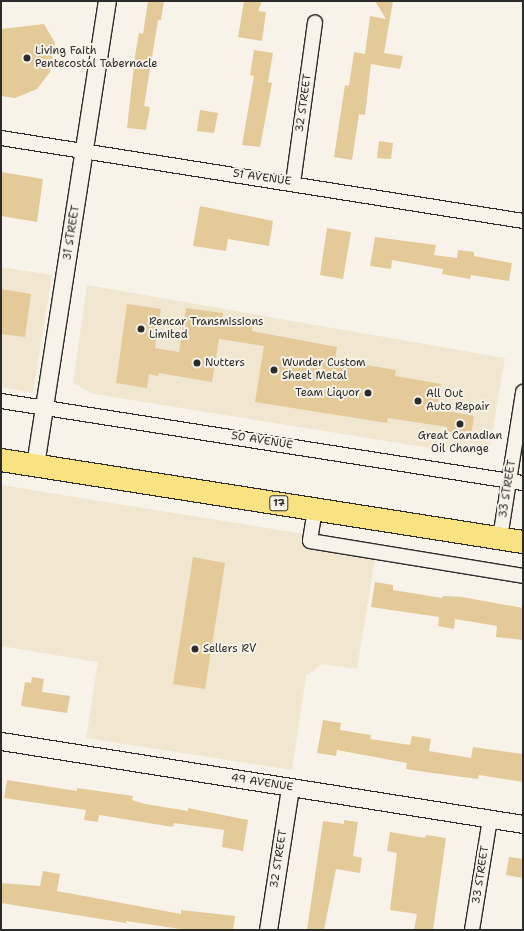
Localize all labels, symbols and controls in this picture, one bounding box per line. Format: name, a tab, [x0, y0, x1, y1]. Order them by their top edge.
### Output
place label: Living Faith Pentecostal Tabernacle	[35, 45, 158, 71]
marker: Living Faith Pentecostal Tabernacle	[22, 53, 32, 63]
street label: 32 STREET	[293, 73, 315, 133]
street label: 51 AVENUE	[232, 167, 292, 189]
street label: 31 STREET	[61, 204, 83, 262]
place label: Rencar Transmissions Limited	[149, 316, 264, 342]
marker: Rencar Transmissions Limited	[136, 324, 146, 334]
place label: Nutters	[205, 356, 245, 370]
place label: Wunder Custom Sheet Metal	[282, 357, 366, 383]
marker: Nutters	[192, 358, 202, 368]
marker: Wunder Custom Sheet Metal	[269, 365, 279, 375]
place label: Team Liquor	[295, 386, 360, 400]
marker: Team Liquor	[363, 388, 373, 398]
place label: All Out Auto Repair	[426, 388, 490, 414]
marker: All Out Auto Repair	[413, 396, 423, 406]
marker: Great Canadian Oil Change	[455, 419, 465, 429]
street label: 50 AVENUE	[230, 430, 294, 452]
place label: Great Canadian Oil Change	[418, 430, 502, 456]
street label: 33 STREET	[497, 459, 519, 519]
road number: 17	[269, 495, 289, 511]
place label: Sellers RV	[203, 642, 257, 656]
marker: Sellers RV	[190, 644, 200, 654]
street label: 49 AVENUE	[230, 772, 294, 794]
street label: 32 STREET	[268, 829, 290, 889]
street label: 33 STREET	[470, 845, 492, 905]

